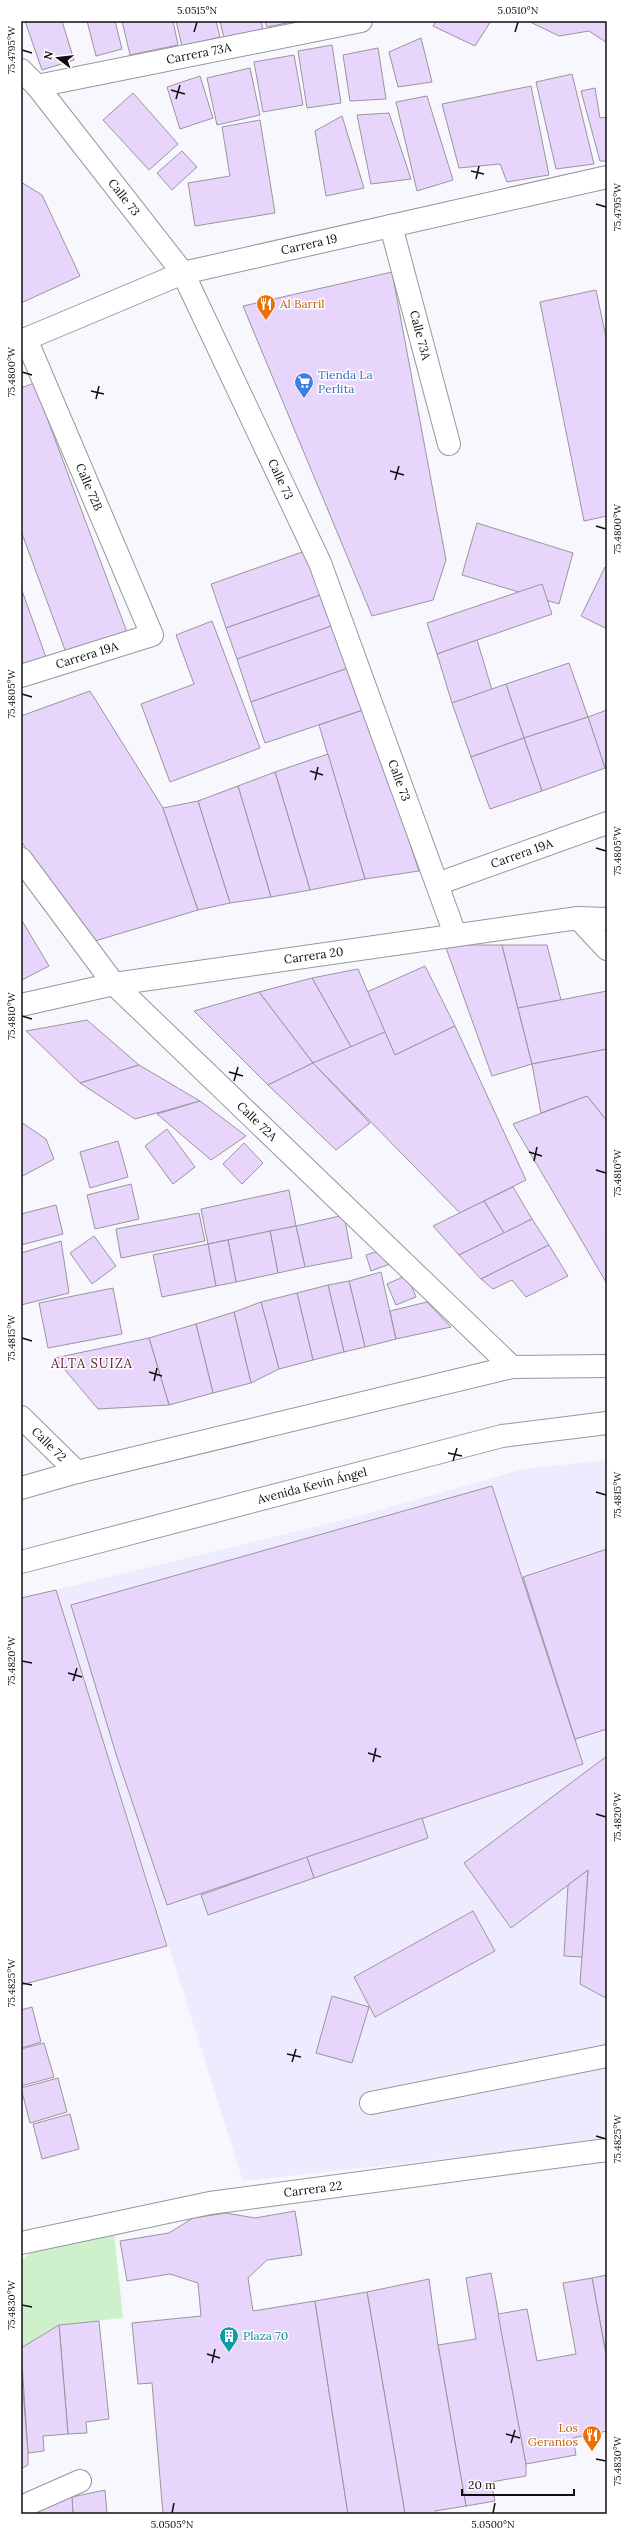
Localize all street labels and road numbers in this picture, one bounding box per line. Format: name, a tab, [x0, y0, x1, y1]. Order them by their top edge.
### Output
street label: Carrera 73A	[165, 39, 233, 67]
street label: Calle 73	[105, 176, 144, 219]
street label: Carrera 19	[279, 230, 339, 258]
street label: Calle 73A	[407, 309, 434, 362]
street label: Calle 73	[265, 456, 297, 502]
street label: Calle 72B	[73, 461, 106, 513]
street label: Carrera 19A	[54, 638, 120, 672]
street label: Calle 73	[385, 757, 414, 803]
street label: Carrera 19A	[489, 835, 555, 871]
street label: Carrera 20	[283, 943, 344, 967]
street label: Calle 72A	[234, 1098, 281, 1144]
street label: Calle 72	[29, 1424, 70, 1464]
street label: Avenida Kevin Ángel	[255, 1464, 368, 1507]
street label: Carrera 22	[283, 2177, 343, 2200]

